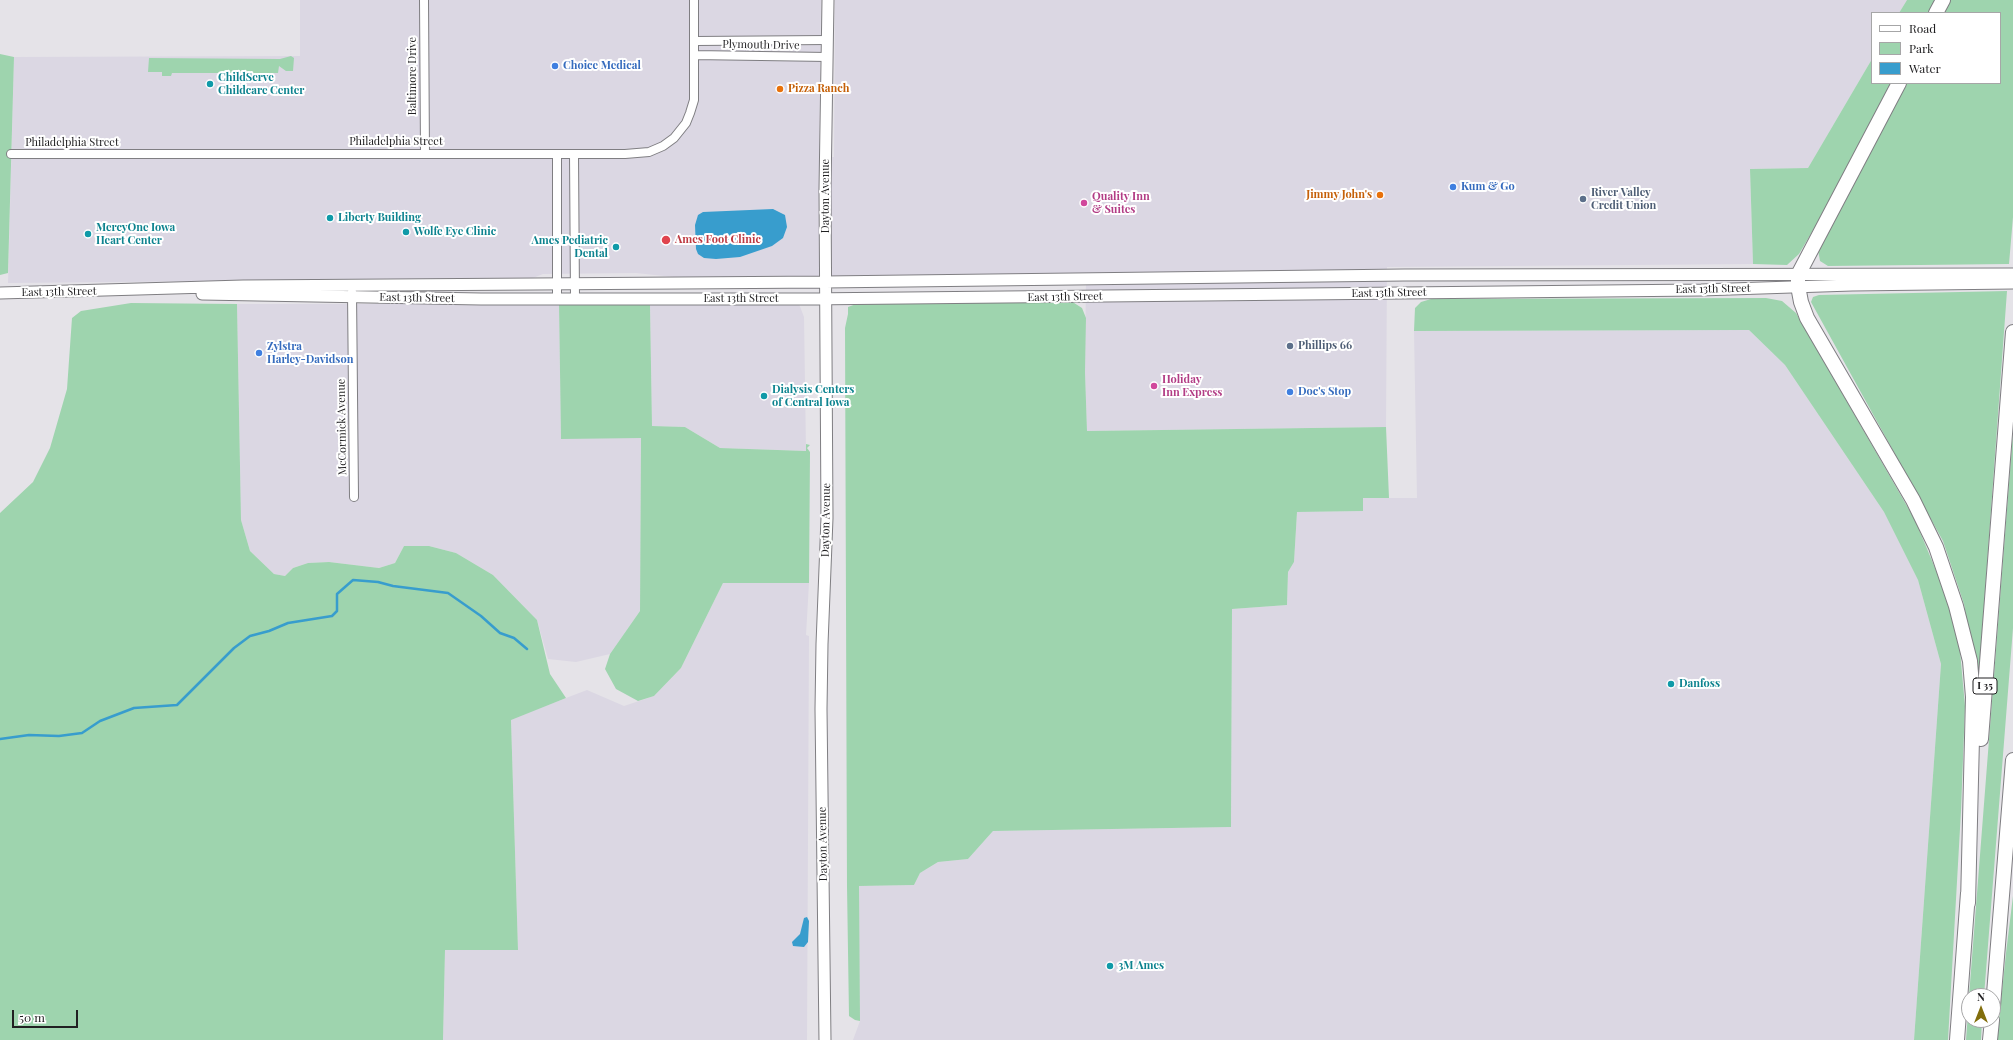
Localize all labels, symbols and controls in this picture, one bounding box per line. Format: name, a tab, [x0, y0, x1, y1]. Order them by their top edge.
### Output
legend	[1871, 12, 2001, 84]
text: Road	[1909, 20, 1936, 36]
street label: Baltimore Drive	[406, 37, 420, 115]
street label: Plymouth Drive	[722, 38, 800, 52]
text: Park	[1909, 40, 1934, 56]
place label: Choice Medical	[563, 59, 641, 73]
text: Water	[1909, 60, 1941, 76]
marker: Choice Medical	[550, 61, 560, 71]
place label: ChildServe Childcare Center	[218, 71, 304, 97]
marker: ChildServe Childcare Center	[205, 79, 215, 89]
place label: Pizza Ranch	[788, 82, 849, 96]
marker: Pizza Ranch	[775, 84, 785, 94]
street label: Philadelphia Street	[349, 135, 443, 149]
street label: Philadelphia Street	[25, 136, 119, 150]
street label: Dayton Avenue	[819, 159, 833, 233]
place label: Kum & Go	[1461, 180, 1515, 194]
marker: Kum & Go	[1448, 182, 1458, 192]
place label: River Valley Credit Union	[1591, 186, 1656, 212]
place label: Jimmy John's	[1306, 188, 1372, 202]
place label: Quality Inn & Suites	[1092, 190, 1150, 216]
marker: Jimmy John's	[1375, 190, 1385, 200]
marker: River Valley Credit Union	[1578, 194, 1588, 204]
marker: Quality Inn & Suites	[1079, 198, 1089, 208]
place label: Liberty Building	[338, 211, 421, 225]
marker: Liberty Building	[325, 213, 335, 223]
place label: MercyOne Iowa Heart Center	[96, 221, 175, 247]
place label: Wolfe Eye Clinic	[414, 225, 496, 239]
marker: Wolfe Eye Clinic	[401, 227, 411, 237]
marker: MercyOne Iowa Heart Center	[83, 229, 93, 239]
place label: Ames Foot Clinic	[675, 233, 761, 247]
place label: Ames Pediatric Dental	[531, 234, 608, 260]
marker: Ames Foot Clinic	[660, 234, 672, 246]
marker: Ames Pediatric Dental	[611, 242, 621, 252]
street label: East 13th Street	[1675, 282, 1751, 296]
street label: East 13th Street	[21, 285, 97, 299]
street label: East 13th Street	[1351, 286, 1427, 300]
street label: East 13th Street	[1027, 290, 1103, 304]
street label: East 13th Street	[379, 291, 455, 305]
street label: East 13th Street	[703, 292, 779, 306]
place label: Phillips 66	[1298, 339, 1352, 353]
place label: Zylstra Harley-Davidson	[267, 340, 353, 366]
marker: Phillips 66	[1285, 341, 1295, 351]
marker: Zylstra Harley-Davidson	[254, 348, 264, 358]
place label: Holiday Inn Express	[1162, 373, 1222, 399]
street label: McCormick Avenue	[335, 379, 349, 475]
marker: Holiday Inn Express	[1149, 381, 1159, 391]
place label: Dialysis Centers of Central Iowa	[772, 383, 854, 409]
place label: Doc's Stop	[1298, 385, 1351, 399]
marker: Doc's Stop	[1285, 387, 1295, 397]
marker: Dialysis Centers of Central Iowa	[759, 391, 769, 401]
street label: Dayton Avenue	[819, 483, 833, 557]
place label: Danfoss	[1679, 677, 1720, 691]
road number: I 35	[1973, 678, 1997, 694]
marker: Danfoss	[1666, 679, 1676, 689]
street label: Dayton Avenue	[816, 807, 830, 881]
place label: 3M Ames	[1118, 959, 1164, 973]
marker: 3M Ames	[1105, 961, 1115, 971]
north arrow	[1961, 988, 2001, 1028]
text: N	[1977, 989, 1985, 1004]
scale bar	[14, 1002, 80, 1028]
text: 50 m	[19, 1009, 45, 1025]

